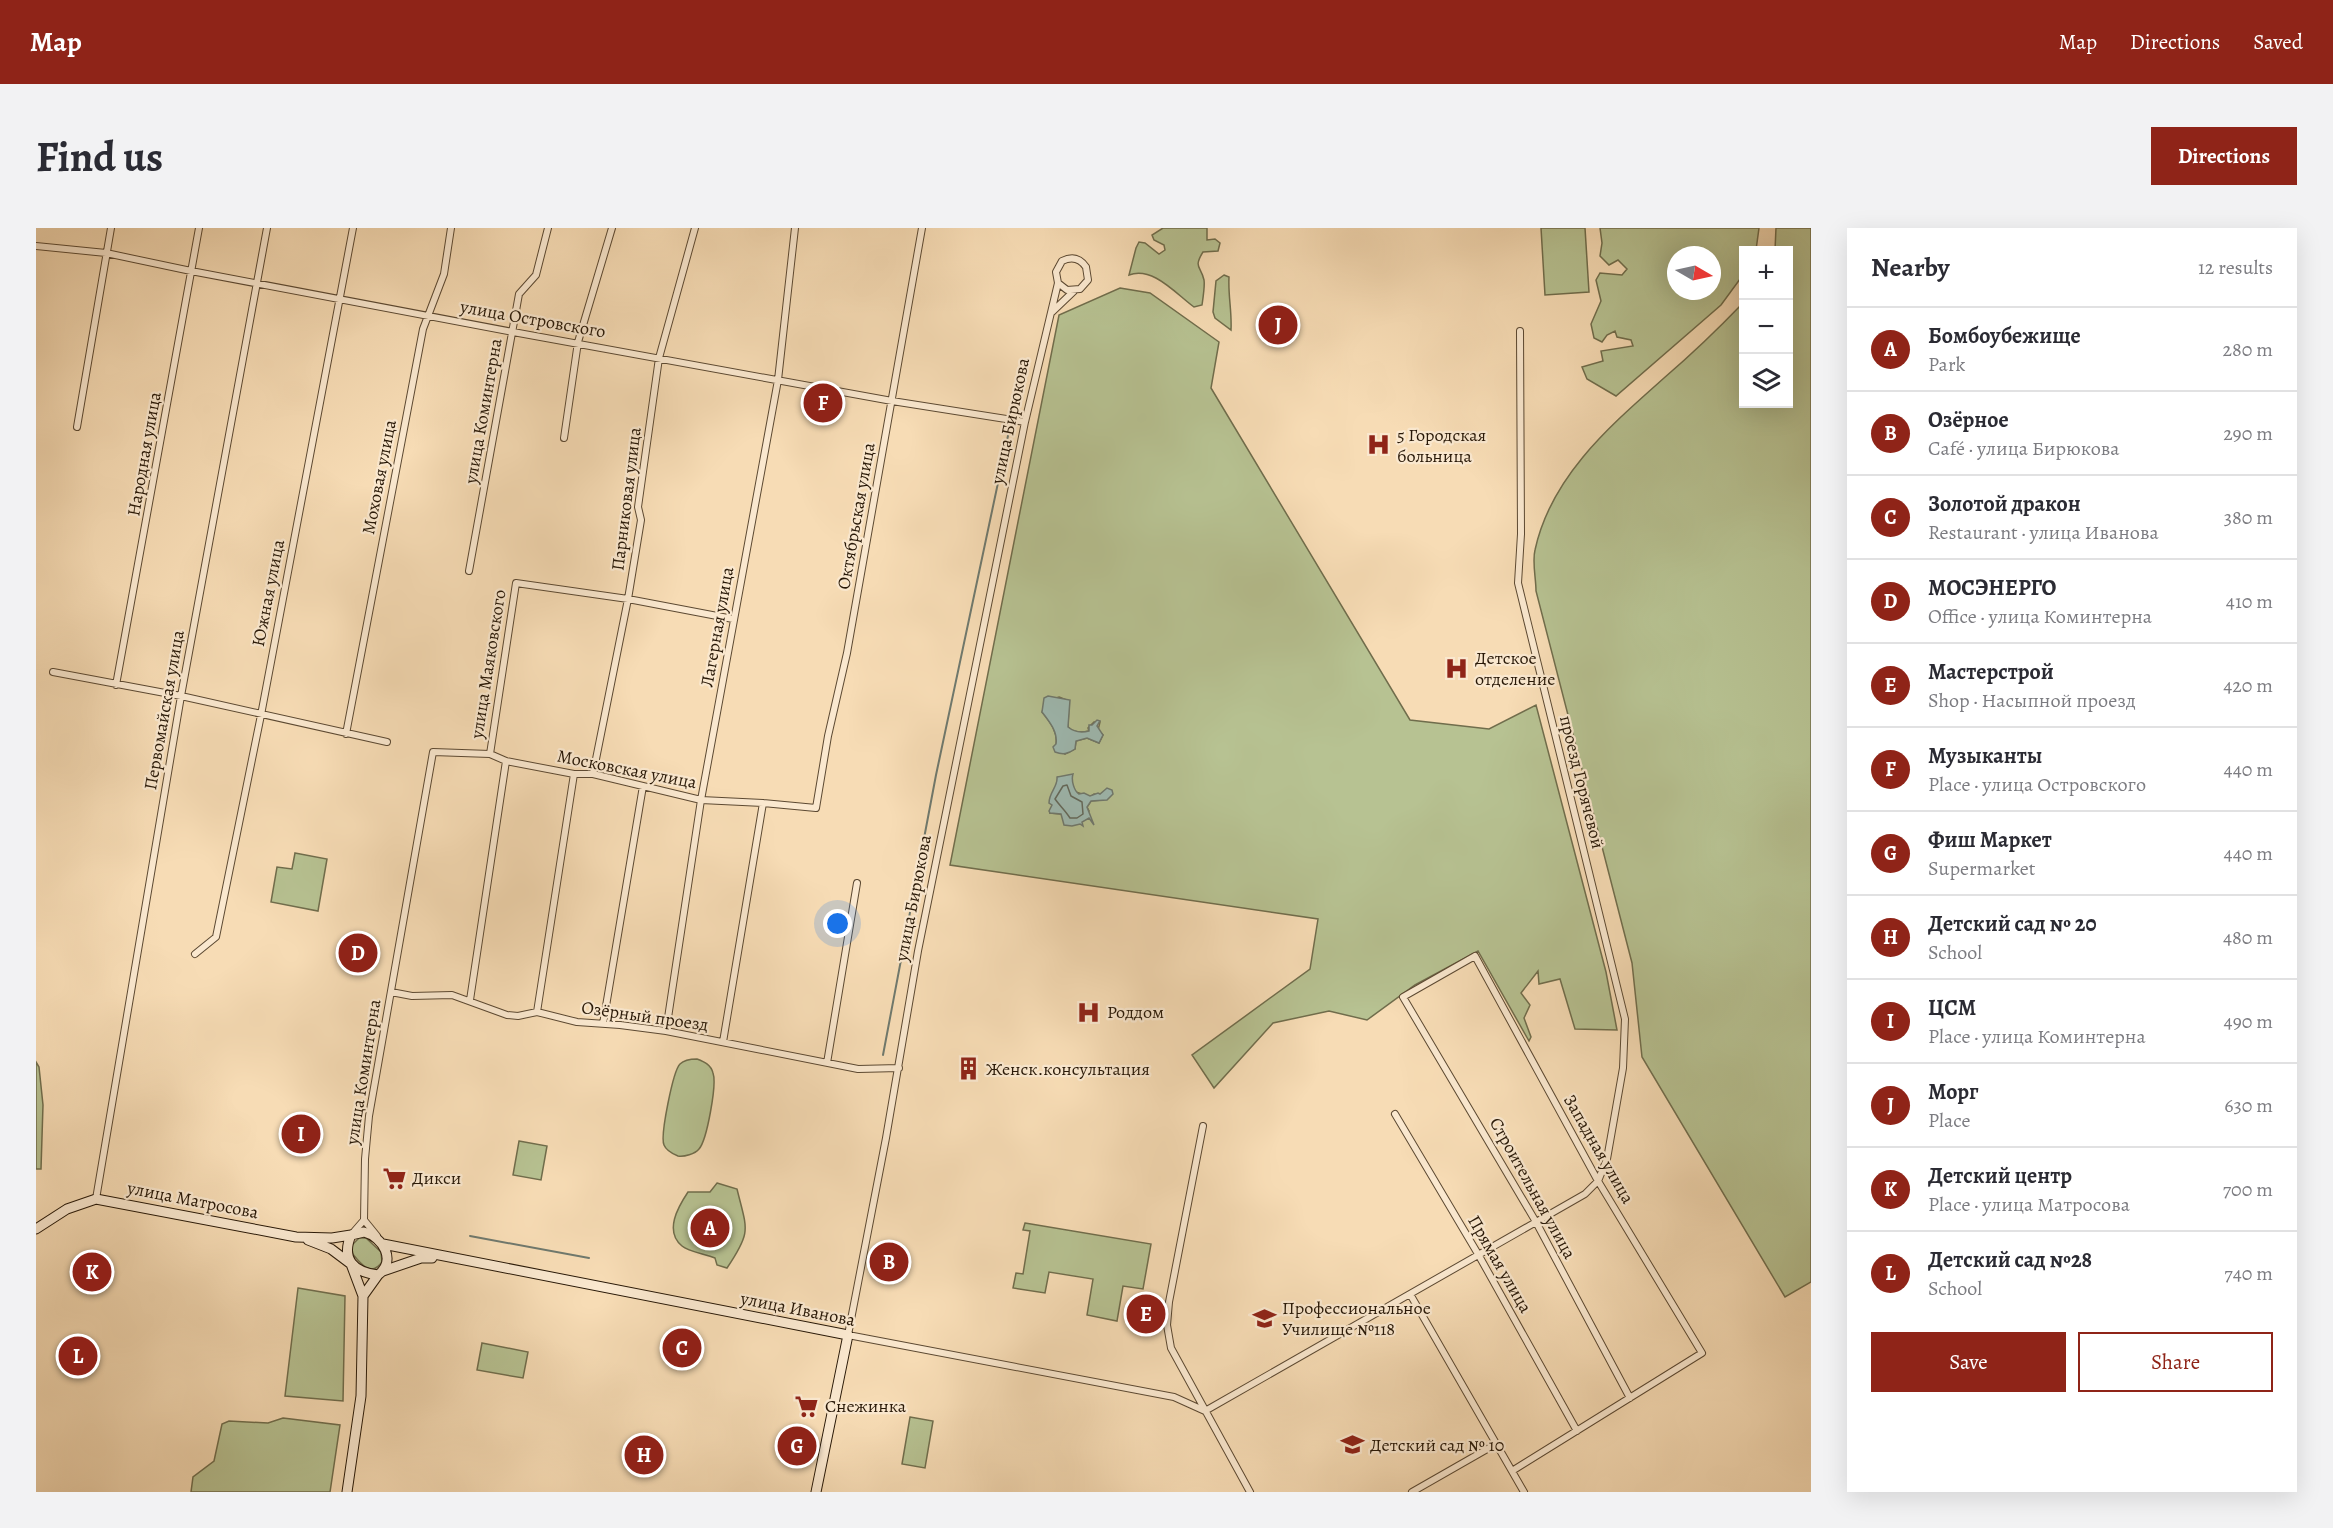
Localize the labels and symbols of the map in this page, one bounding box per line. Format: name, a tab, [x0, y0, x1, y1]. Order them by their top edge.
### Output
north arrow	[1667, 246, 1721, 300]
street label: улица Островского	[457, 294, 608, 344]
pin: J	[1258, 302, 1298, 348]
street label: улица Коминтерна	[458, 336, 508, 487]
street label: улица Бирюкова	[985, 355, 1035, 487]
pin: F	[804, 380, 842, 426]
street label: Народная улица	[121, 389, 167, 518]
street label: Моховая улица	[356, 417, 402, 536]
place label: 5 Городская больница	[1397, 423, 1486, 468]
street label: Парниковая улица	[605, 425, 647, 572]
hospital icon: 5 Городская больница	[1366, 432, 1392, 458]
street label: Октябрьская улица	[831, 440, 881, 591]
street label: Южная улица	[246, 537, 290, 649]
street label: Лагерная улица	[695, 564, 740, 689]
street label: улица Маяковского	[464, 588, 512, 741]
street label: Первомайская улица	[138, 627, 190, 792]
place label: Детское отделение	[1475, 646, 1556, 691]
hospital icon: Детское отделение	[1444, 655, 1470, 681]
street label: проезд Горячевой	[1554, 713, 1610, 851]
street label: Московская улица	[555, 744, 700, 794]
street label: улица Бирюкова	[889, 832, 937, 964]
your location	[823, 909, 852, 938]
pin: D	[338, 930, 378, 976]
street label: Озёрный проезд	[580, 995, 710, 1037]
street label: улица Коминтерна	[339, 997, 386, 1148]
hospital icon: Роддом	[1076, 999, 1102, 1025]
place label: Роддом	[1107, 1000, 1164, 1024]
building icon: Женск.консультация	[955, 1056, 981, 1082]
place label: Женск.консультация	[986, 1057, 1150, 1081]
street label: Западная улица	[1558, 1090, 1640, 1208]
pin: I	[282, 1112, 320, 1156]
street label: Строительная улица	[1484, 1113, 1582, 1264]
supermarket icon: Дикси	[381, 1165, 407, 1191]
place label: Дикси	[412, 1166, 461, 1190]
street label: улица Матросова	[124, 1175, 261, 1225]
pin: A	[690, 1206, 730, 1250]
street label: Прямая улица	[1462, 1211, 1538, 1318]
pin: B	[870, 1240, 908, 1284]
pin: K	[72, 1250, 112, 1294]
street label: улица Иванова	[738, 1286, 858, 1332]
pin: E	[1126, 1292, 1166, 1336]
place label: Профессиональное Училище №118	[1282, 1296, 1431, 1341]
school or university icon: Профессиональное Училище №118	[1251, 1305, 1277, 1331]
pin: C	[662, 1326, 702, 1370]
pin: L	[58, 1334, 98, 1378]
supermarket icon: Снежинка	[794, 1393, 820, 1419]
place label: Снежинка	[825, 1394, 907, 1418]
pin: G	[778, 1424, 816, 1468]
pin: H	[624, 1432, 664, 1478]
school or university icon: Детский сад № 10	[1339, 1432, 1365, 1458]
place label: Детский сад № 10	[1370, 1433, 1504, 1457]

